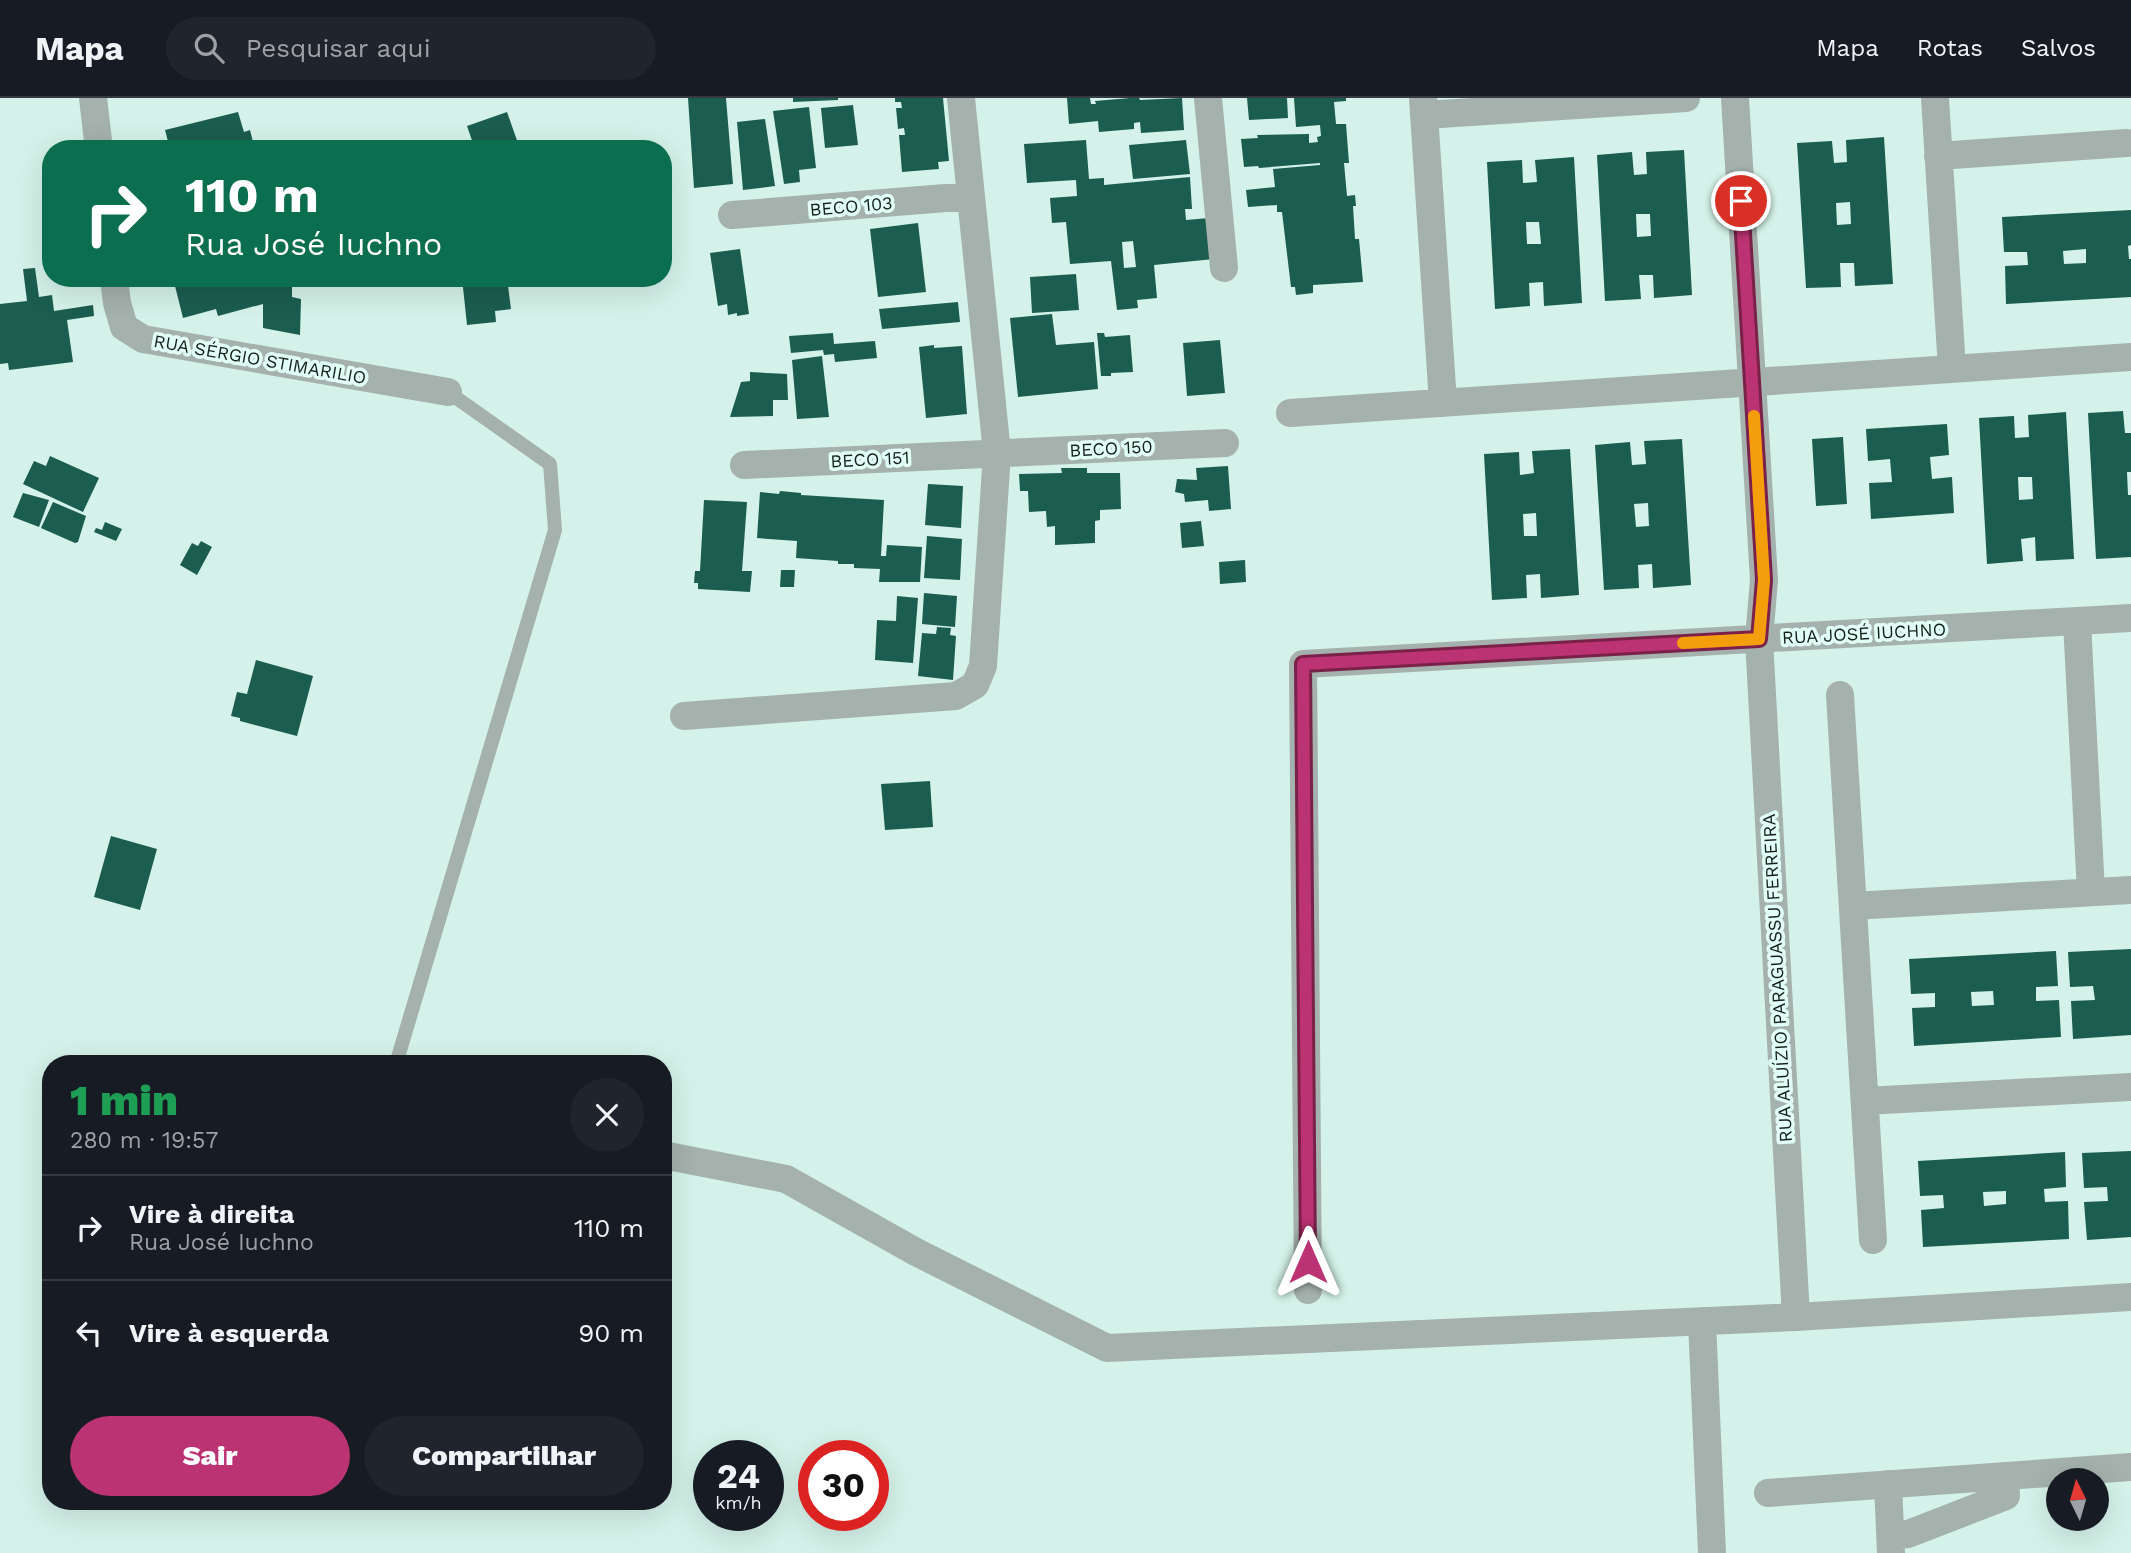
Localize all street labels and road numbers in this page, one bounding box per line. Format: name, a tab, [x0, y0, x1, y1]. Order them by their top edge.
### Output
street label: BECO 103	[809, 192, 893, 220]
street label: RUA SÉRGIO STIMARILIO	[152, 330, 368, 388]
street label: BECO 150	[1069, 435, 1153, 461]
street label: BECO 151	[830, 446, 910, 472]
street label: RUA JOSÉ IUCHNO	[1781, 618, 1947, 648]
street label: RUA ALUÍZIO PARAGUASSU FERREIRA	[1758, 813, 1796, 1143]

